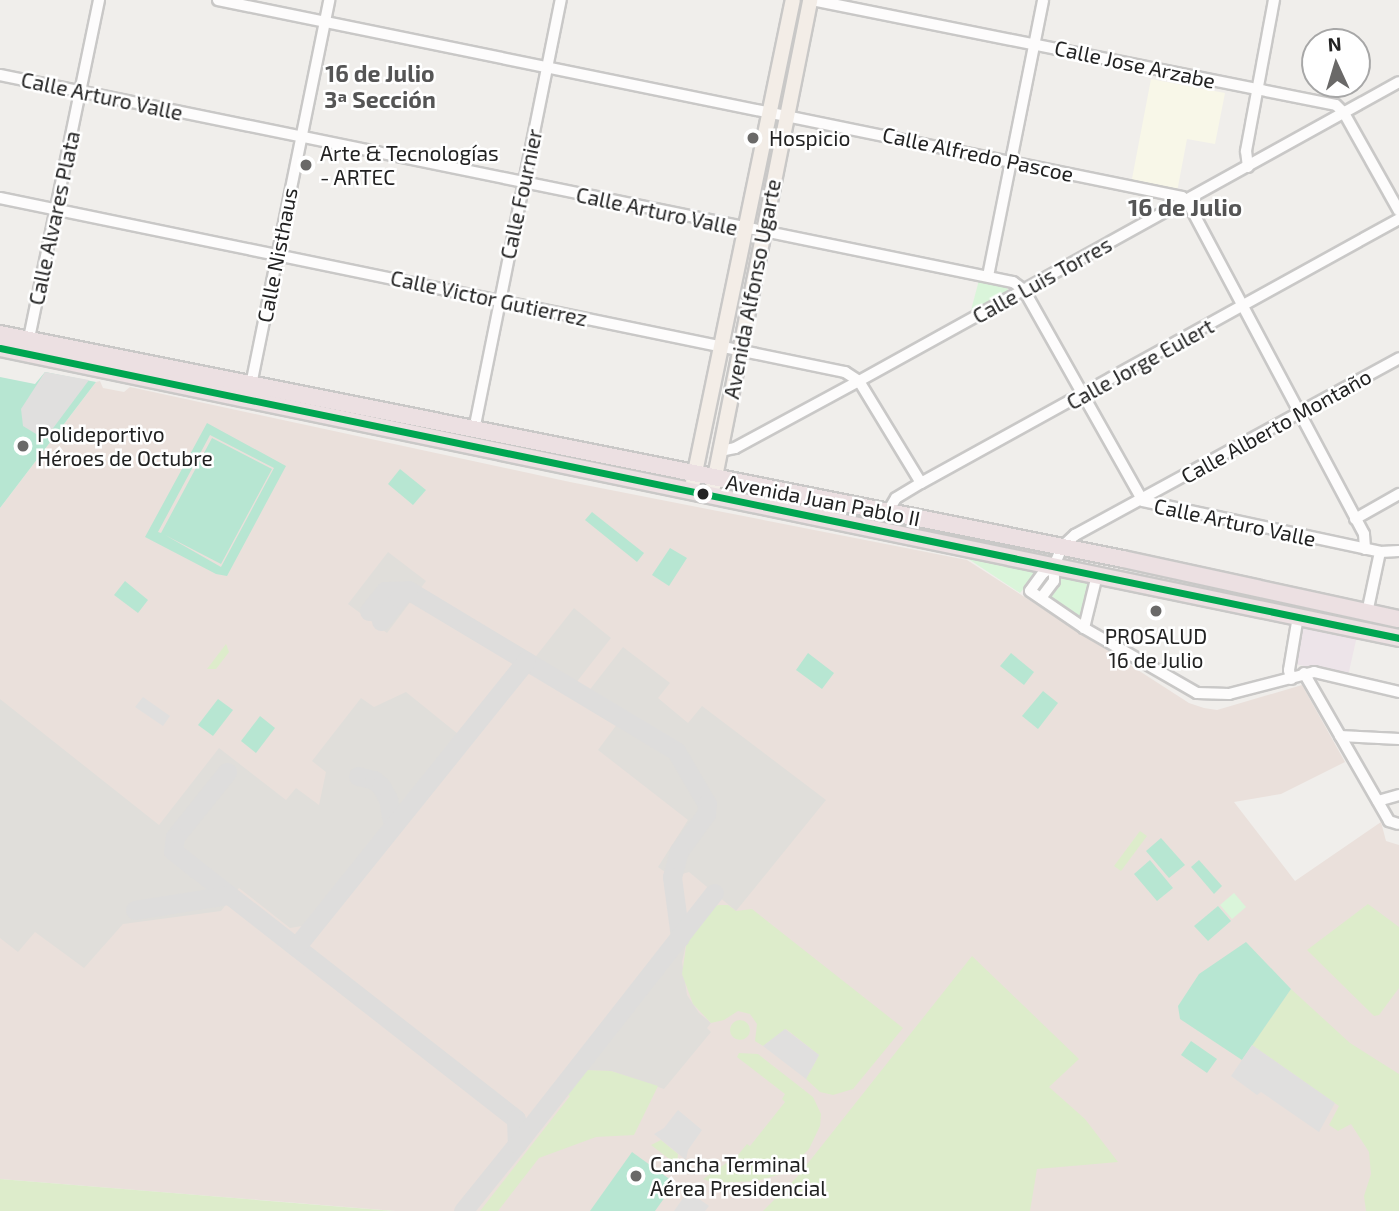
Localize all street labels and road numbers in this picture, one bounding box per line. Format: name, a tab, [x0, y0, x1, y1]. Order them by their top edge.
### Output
street label: Calle Jose Arzabe	[1052, 35, 1218, 93]
street label: Calle Arturo Valle	[18, 66, 186, 126]
street label: Calle Alfredo Pascoe	[880, 121, 1076, 187]
street label: Calle Fournier	[495, 127, 547, 261]
street label: Calle Alvares Plata	[23, 128, 85, 308]
street label: Avenida Alfonso Ugarte	[718, 177, 786, 401]
street label: Calle Arturo Valle	[573, 181, 741, 241]
street label: Calle Nisthaus	[252, 185, 302, 325]
street label: Calle Luis Torres	[968, 231, 1116, 329]
street label: Calle Victor Gutierrez	[388, 265, 590, 331]
street label: Calle Jorge Eulert	[1062, 313, 1218, 415]
street label: Calle Alberto Montaño	[1176, 363, 1376, 489]
street label: Avenida Juan Pablo II	[724, 469, 922, 531]
street label: Calle Arturo Valle	[1151, 492, 1319, 552]

